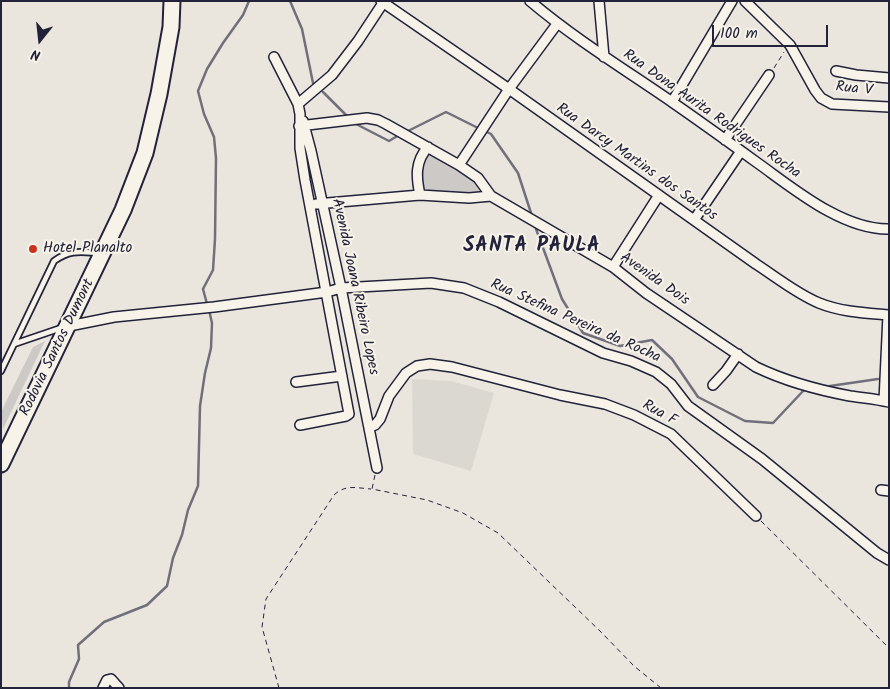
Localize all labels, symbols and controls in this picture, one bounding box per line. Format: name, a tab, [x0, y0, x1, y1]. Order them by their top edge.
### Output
north arrow	[15, 15, 65, 65]
scale bar	[715, 15, 831, 47]
text: 100 m	[720, 22, 758, 46]
text: N	[29, 43, 43, 66]
street label: Rua Dona Aurita Rodrigues Rocha	[619, 47, 803, 183]
street label: Rua V	[835, 79, 873, 101]
street label: Rua Darcy Martins dos Santos	[552, 100, 720, 226]
street label: Avenida Joana Ribeiro Lopes	[327, 197, 381, 377]
district label: SANTA PAULA	[462, 236, 602, 260]
place label: Hotel Planalto	[43, 240, 132, 258]
marker: Hotel Planalto	[27, 243, 39, 255]
street label: Avenida Dois	[616, 249, 692, 311]
street label: Rua Stefina Pereira da Rocha	[487, 276, 663, 368]
street label: Rodovia Santos Dumont	[17, 277, 99, 419]
street label: Rua F	[639, 397, 679, 431]

